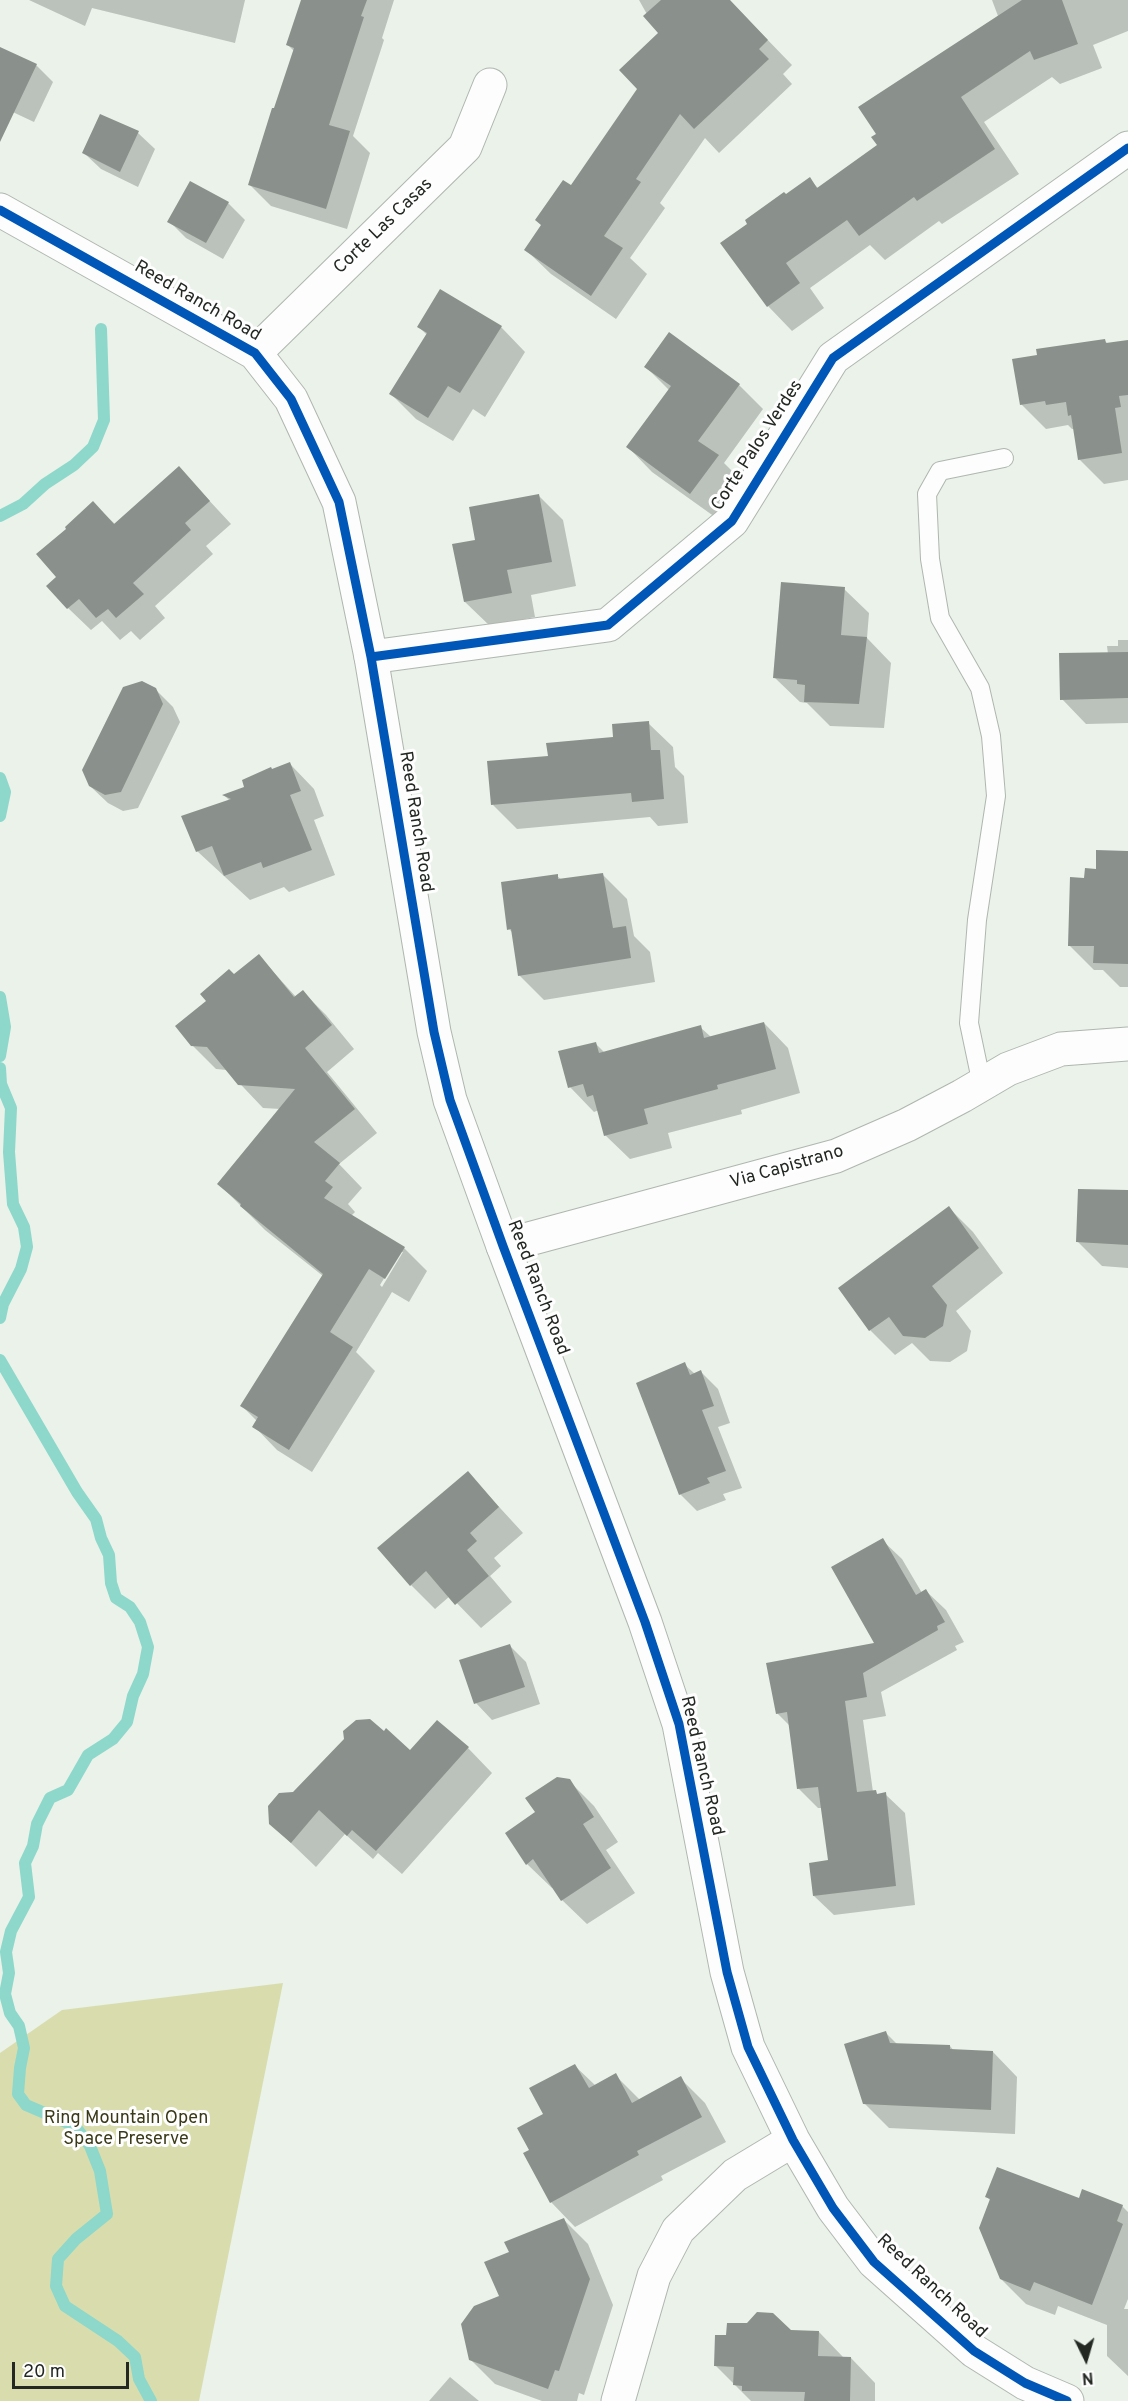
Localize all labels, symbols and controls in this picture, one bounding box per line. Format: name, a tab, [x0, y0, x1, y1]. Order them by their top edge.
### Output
street label: Corte Las Casas	[330, 174, 438, 280]
street label: Reed Ranch Road	[130, 257, 264, 347]
street label: Corte Palos Verdes	[708, 377, 808, 515]
street label: Reed Ranch Road	[393, 750, 437, 894]
street label: Via Capistrano	[728, 1141, 846, 1195]
street label: Reed Ranch Road	[501, 1217, 573, 1359]
street label: Reed Ranch Road	[674, 1694, 728, 1838]
park label: Ring Mountain Open Space Preserve	[44, 2108, 208, 2150]
street label: Reed Ranch Road	[871, 2230, 991, 2344]
north arrow	[1056, 2329, 1116, 2389]
scale bar	[15, 2350, 132, 2388]
text: 20 m	[23, 2361, 65, 2384]
text: N	[1081, 2366, 1094, 2387]

